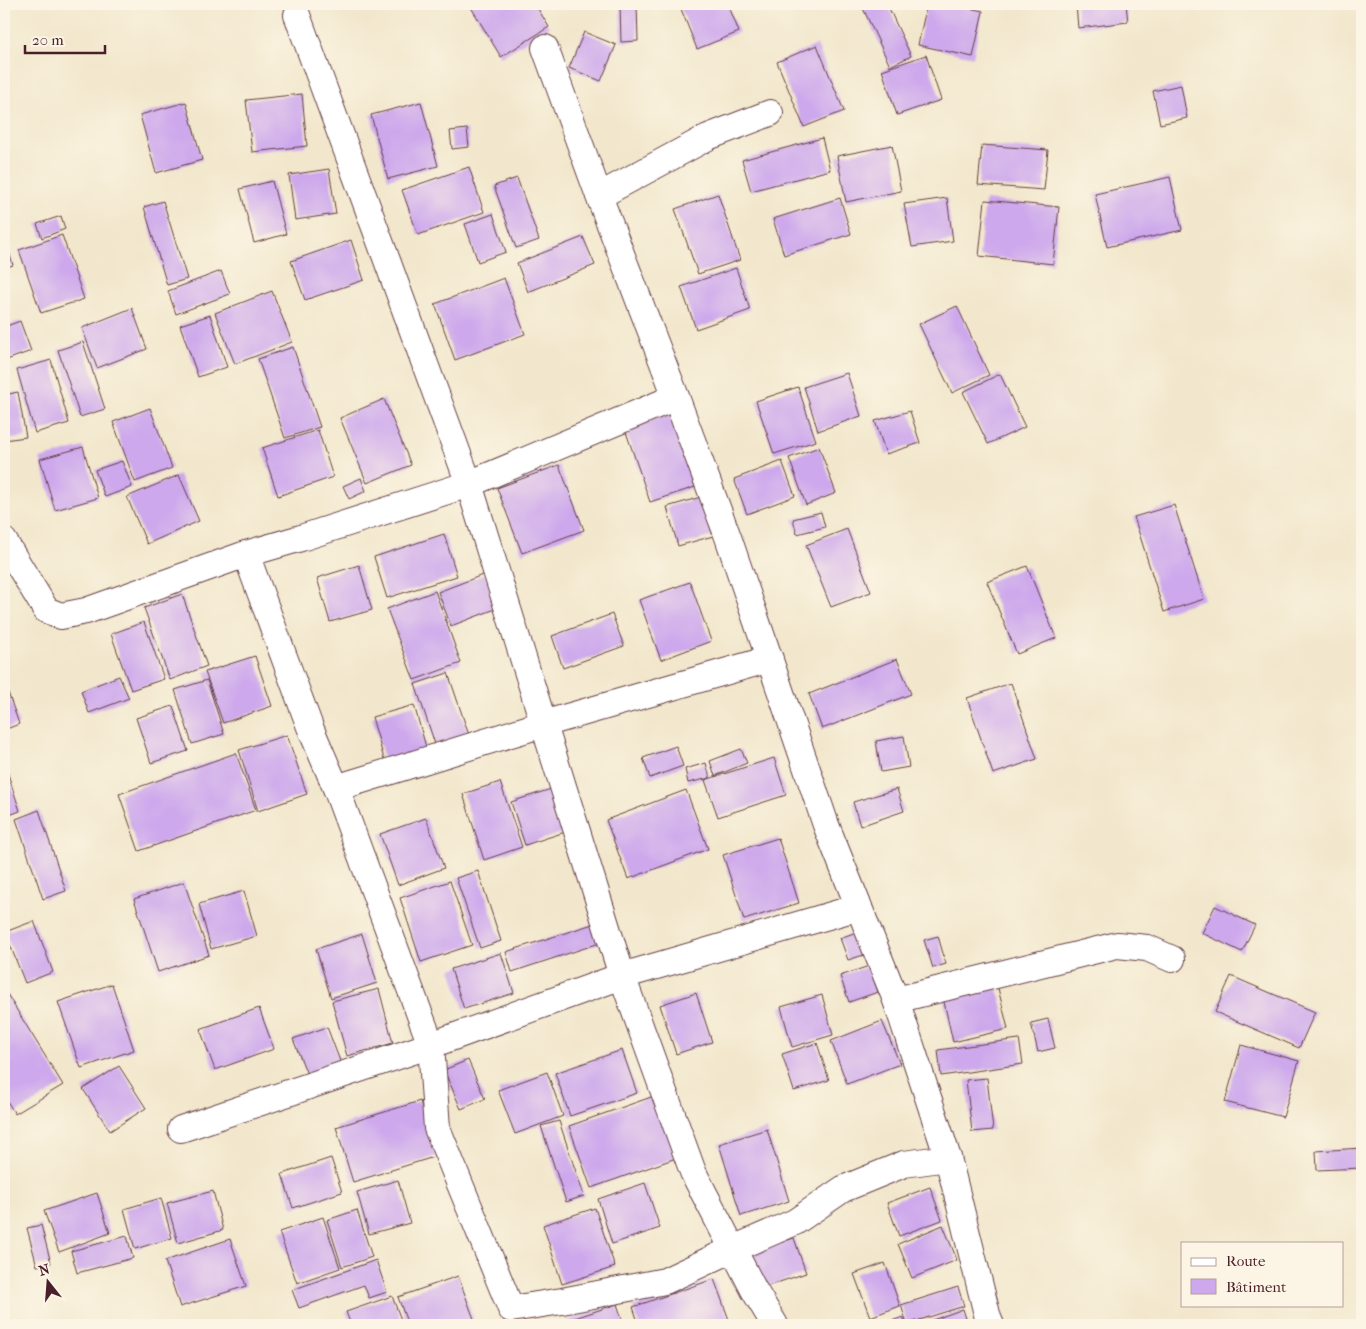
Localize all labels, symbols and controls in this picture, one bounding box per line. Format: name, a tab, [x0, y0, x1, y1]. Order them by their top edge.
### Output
scale bar	[25, 22, 105, 54]
text: 20 m	[32, 31, 64, 49]
legend	[1181, 1242, 1344, 1306]
text: Route	[1226, 1252, 1266, 1270]
north arrow	[22, 1256, 72, 1306]
text: N	[37, 1260, 52, 1280]
text: Bâtiment	[1226, 1278, 1287, 1296]

